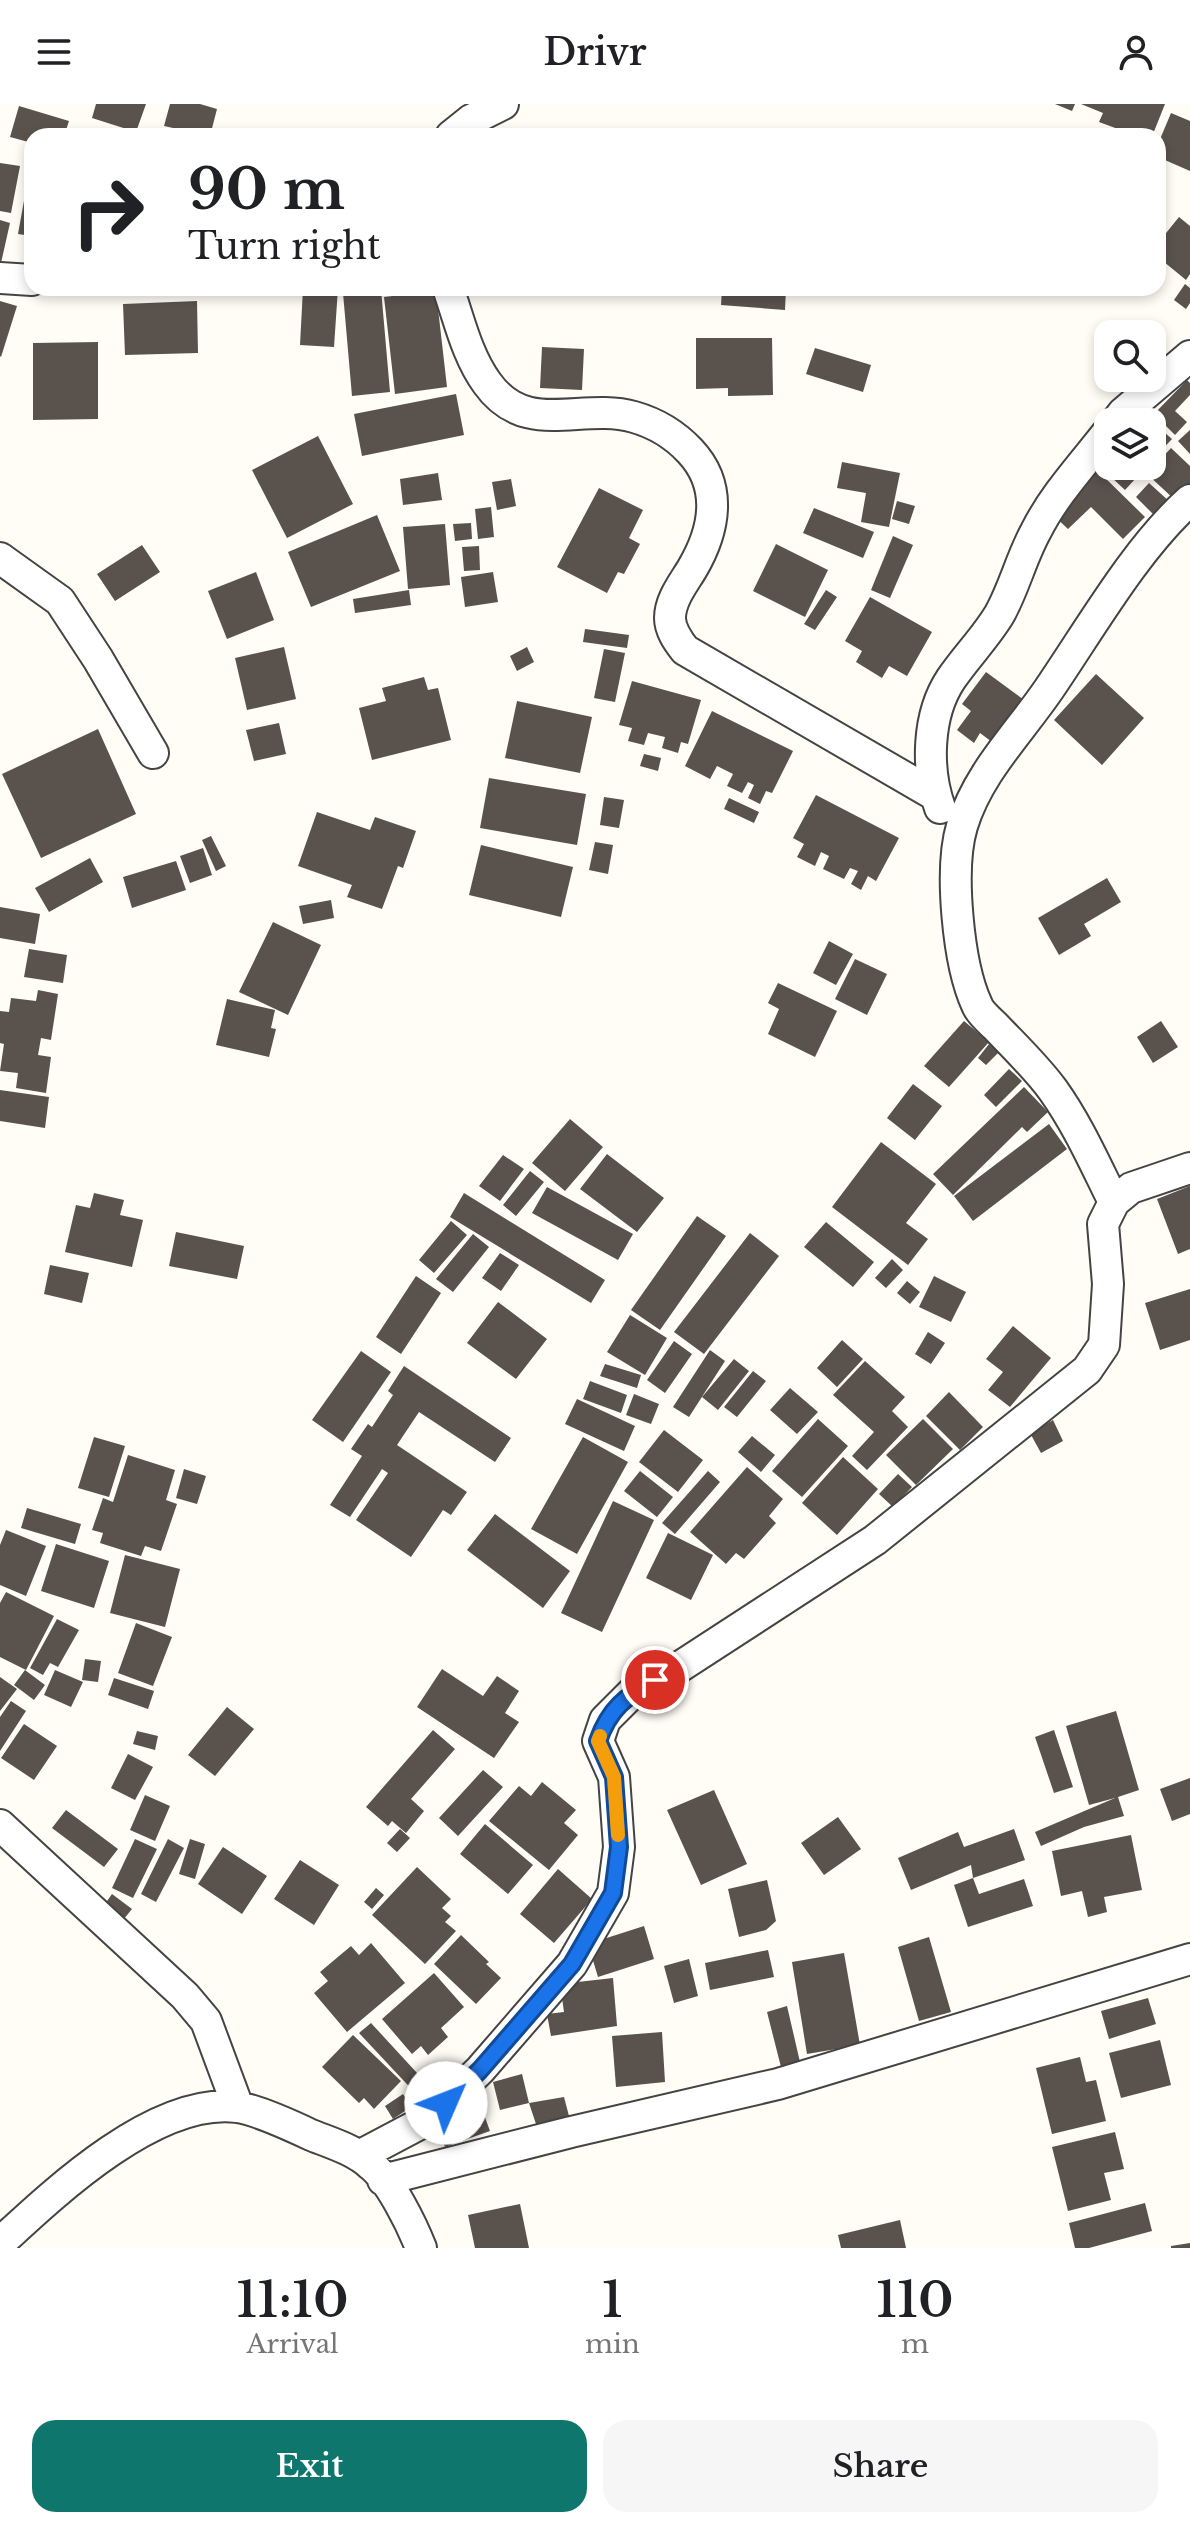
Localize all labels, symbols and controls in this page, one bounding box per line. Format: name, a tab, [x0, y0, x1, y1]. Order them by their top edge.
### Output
icon: menu	[32, 30, 76, 74]
text: Drivr	[544, 30, 646, 75]
icon: person	[1114, 30, 1158, 74]
text: 90 m	[188, 155, 345, 224]
icon: right	[56, 160, 160, 264]
text: Turn right	[188, 224, 381, 269]
map controls	[1094, 320, 1166, 480]
button: search	[1094, 320, 1166, 392]
button: layers	[1094, 408, 1166, 480]
pin	[621, 1646, 689, 1714]
icon: arrive	[633, 1658, 677, 1702]
position arrow	[404, 2061, 488, 2145]
text: 11:10	[236, 2270, 349, 2330]
text: 1	[602, 2270, 623, 2330]
text: 110	[876, 2270, 954, 2330]
text: Arrival	[246, 2328, 339, 2360]
text: min	[585, 2328, 640, 2360]
text: m	[901, 2328, 929, 2360]
button: Exit	[32, 2420, 587, 2512]
button: Share	[603, 2420, 1158, 2512]

